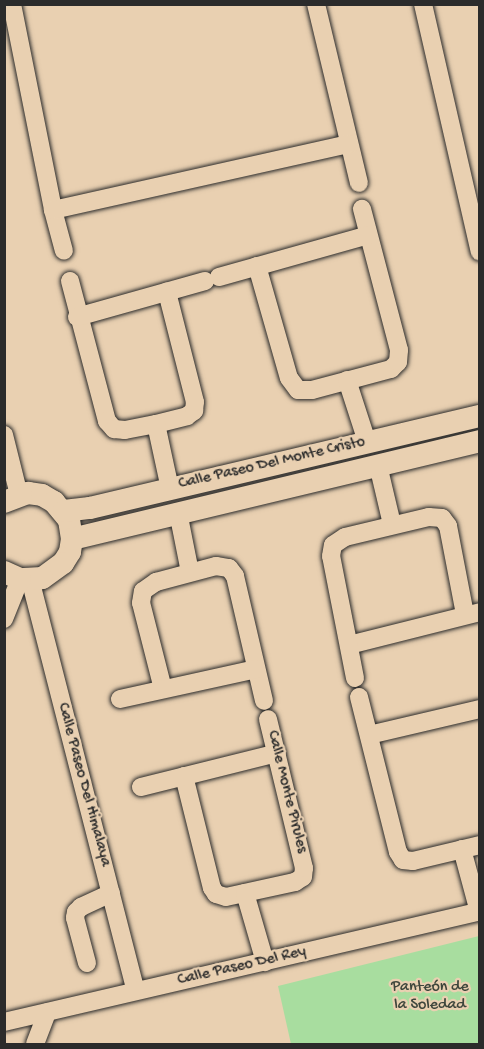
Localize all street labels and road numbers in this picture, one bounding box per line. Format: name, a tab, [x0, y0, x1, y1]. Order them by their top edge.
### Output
street label: Calle Paseo Del Monte Cristo	[177, 433, 367, 495]
street label: Calle Paseo Del Himalaya	[52, 701, 114, 869]
street label: Calle Monte Pirules	[262, 729, 310, 855]
street label: Calle Paseo Del Rey	[176, 943, 308, 991]

